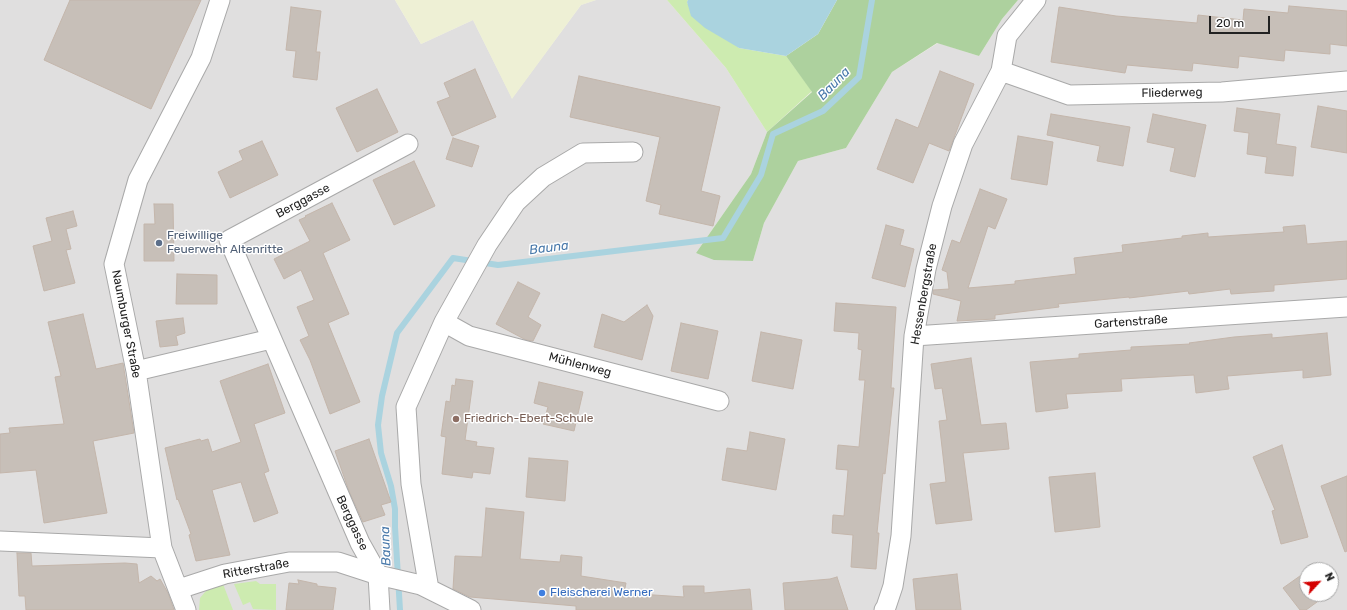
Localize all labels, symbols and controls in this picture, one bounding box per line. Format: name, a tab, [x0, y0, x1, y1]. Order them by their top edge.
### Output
scale bar	[1211, 8, 1272, 34]
text: 20 m	[1216, 16, 1244, 30]
water label: Bauna	[815, 64, 853, 104]
street label: Fliederweg	[1141, 85, 1203, 101]
street label: Berggasse	[274, 181, 332, 221]
place label: Freiwillige Feuerwehr Altenritte	[167, 229, 283, 257]
marker: Freiwillige Feuerwehr Altenritte	[154, 238, 164, 248]
water label: Bauna	[528, 238, 570, 258]
street label: Hessenbergstraße	[908, 242, 940, 346]
street label: Naumburger Straße	[108, 269, 144, 379]
street label: Gartenstraße	[1094, 312, 1168, 332]
street label: Mühlenweg	[547, 350, 613, 380]
place label: Friedrich-Ebert-Schule	[464, 412, 593, 426]
marker: Friedrich-Ebert-Schule	[451, 414, 461, 424]
street label: Berggasse	[333, 493, 371, 553]
water label: Bauna	[378, 526, 394, 566]
street label: Ritterstraße	[222, 556, 290, 582]
north arrow	[1299, 562, 1339, 602]
text: N	[1322, 571, 1337, 583]
place label: Fleischerei Werner	[550, 586, 653, 600]
marker: Fleischerei Werner	[537, 588, 547, 598]

